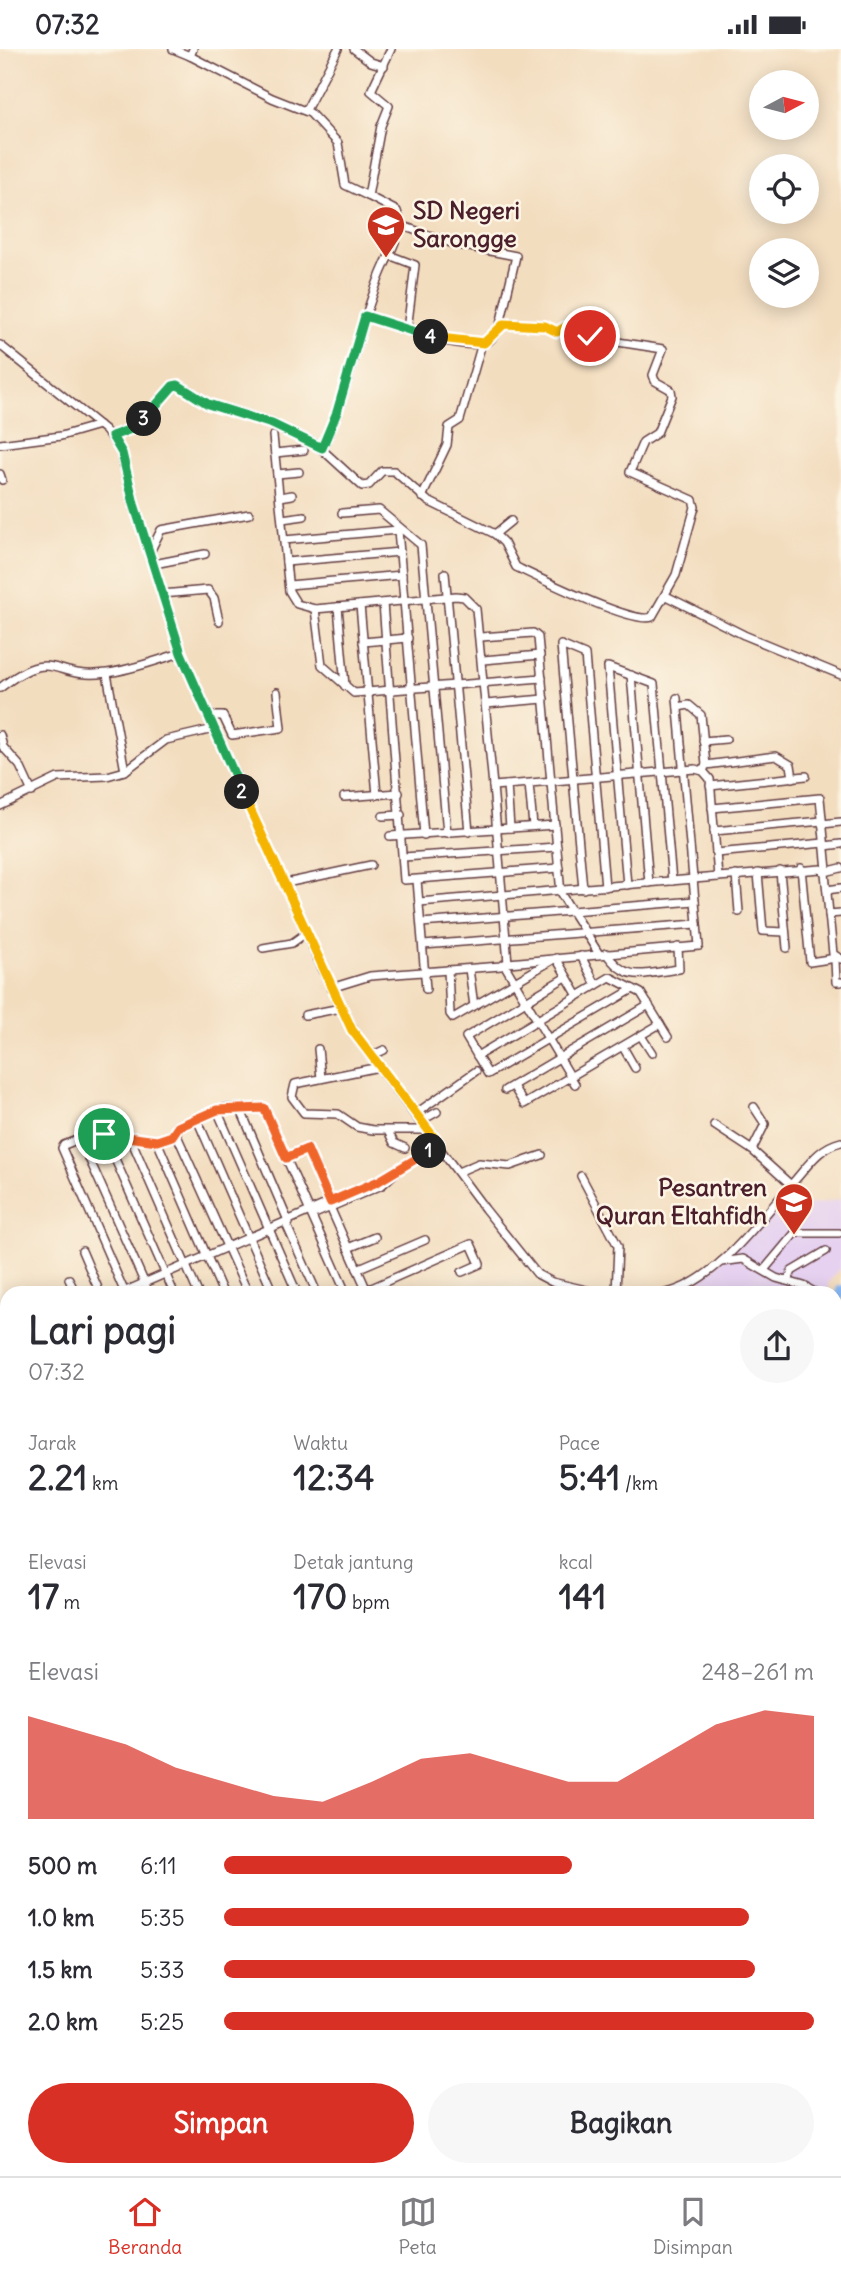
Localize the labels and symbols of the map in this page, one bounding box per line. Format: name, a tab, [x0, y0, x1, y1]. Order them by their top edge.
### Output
north arrow	[749, 70, 819, 140]
place label: SD Negeri Sarongge	[413, 195, 520, 253]
school or university icon: SD Negeri Sarongge	[365, 204, 407, 259]
pin	[560, 306, 620, 366]
pin: 4	[414, 319, 448, 355]
pin: 3	[127, 401, 162, 437]
pin: 2	[224, 775, 260, 809]
pin	[74, 1104, 134, 1164]
pin: 1	[412, 1133, 446, 1169]
place label: Pesantren Quran Eltahfidh	[596, 1172, 767, 1230]
school or university icon: Pesantren Quran Eltahfidh	[773, 1181, 815, 1236]

